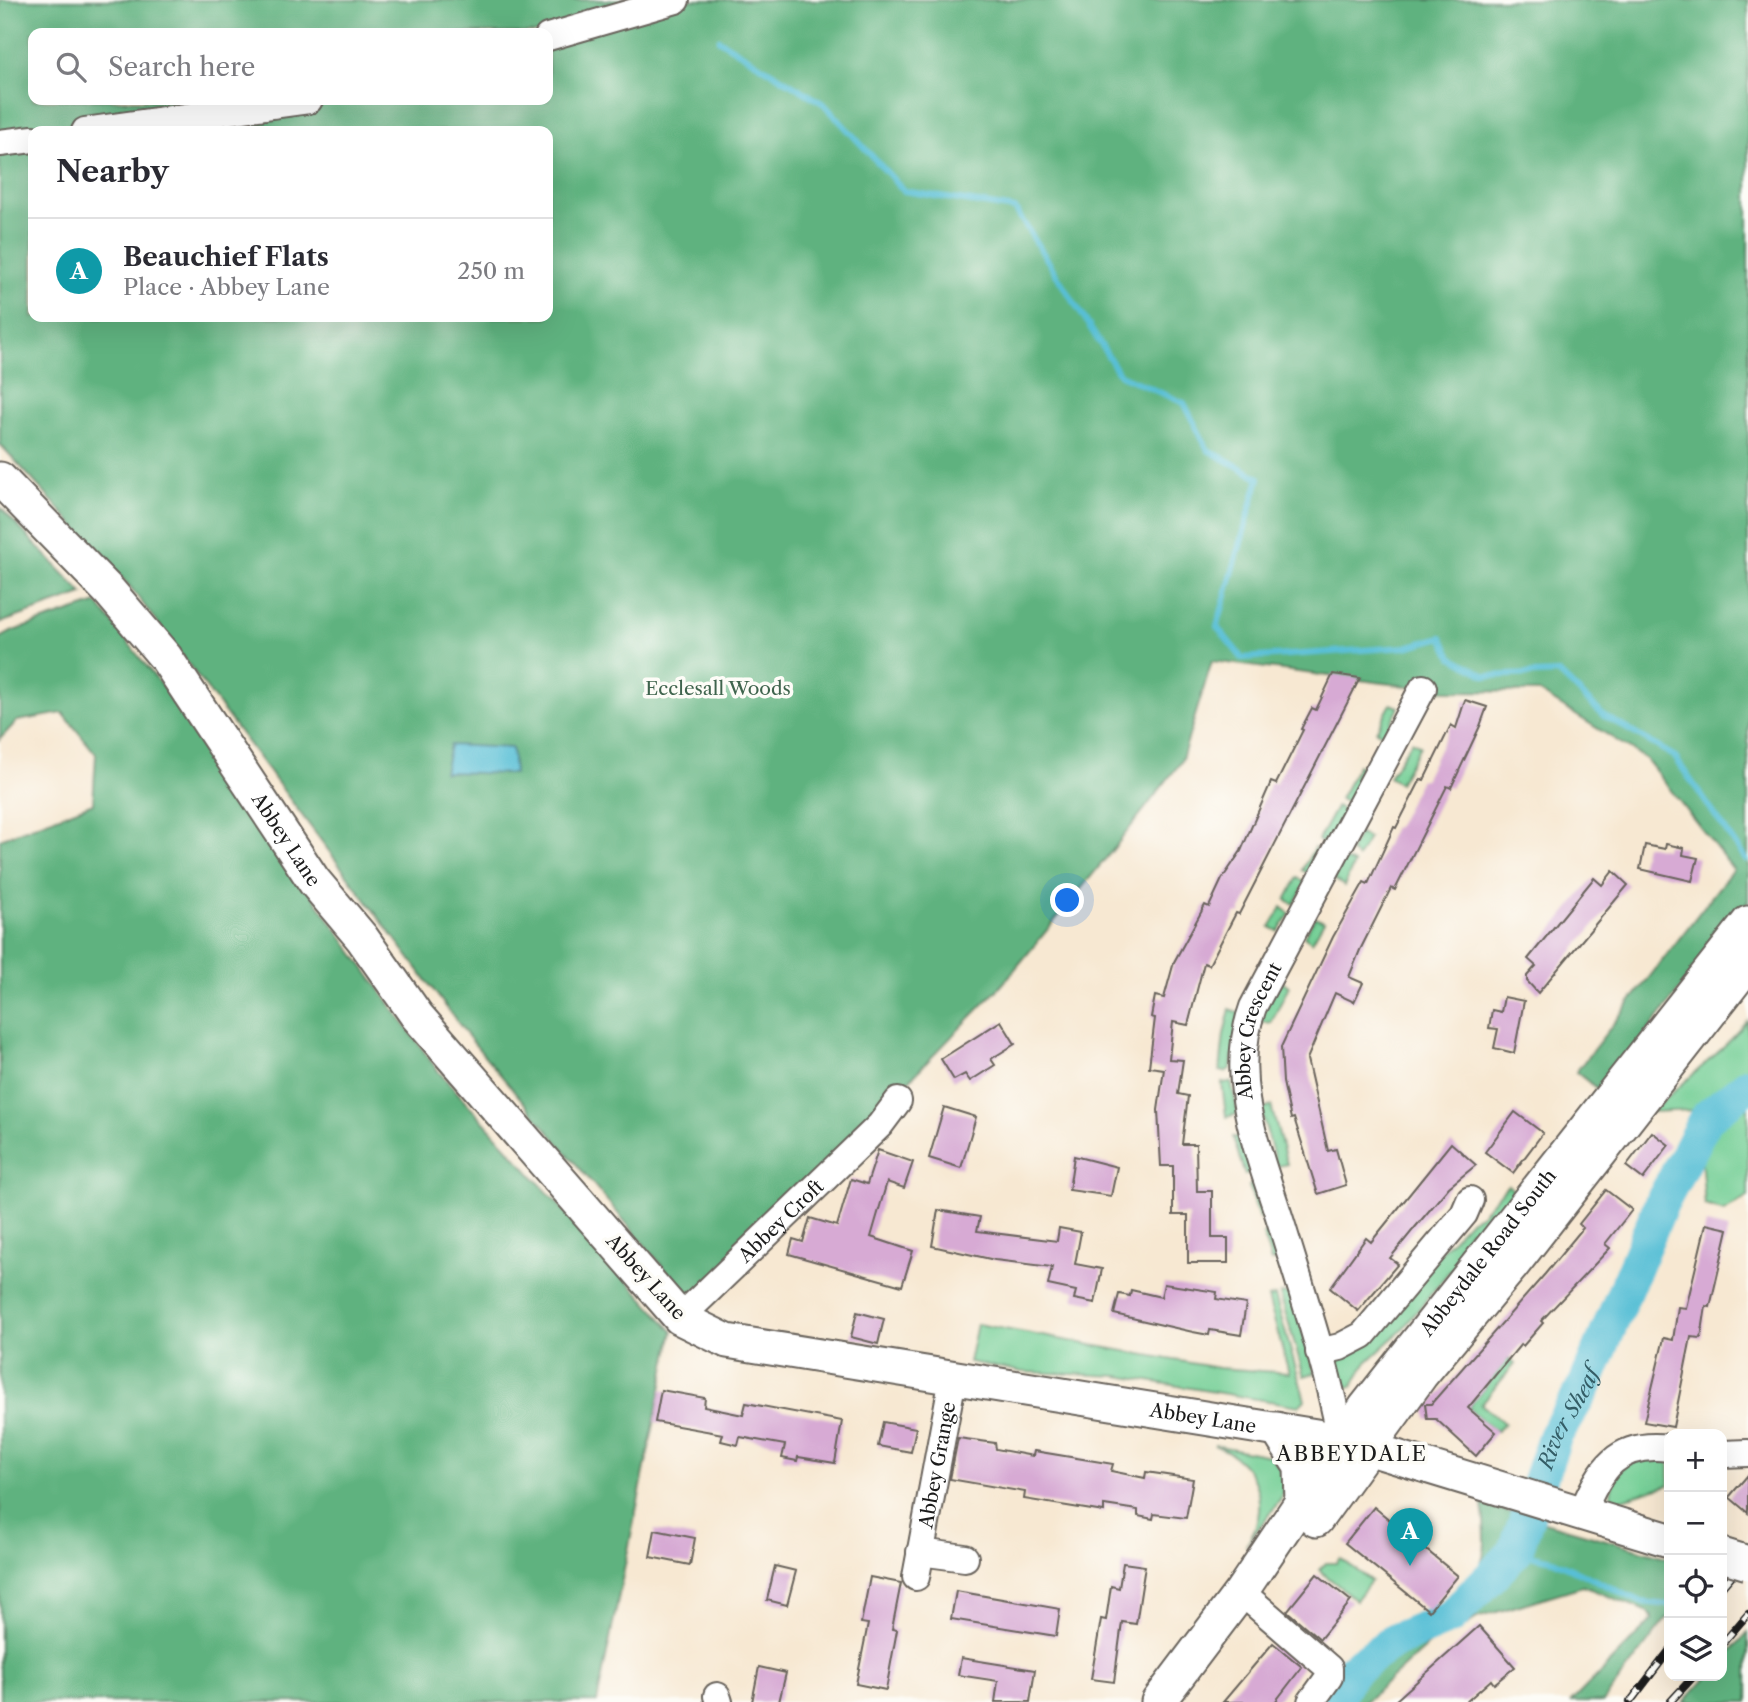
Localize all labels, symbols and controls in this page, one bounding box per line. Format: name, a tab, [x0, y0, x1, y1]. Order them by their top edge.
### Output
search box	[28, 28, 553, 105]
icon: search	[52, 48, 90, 86]
text: Search here	[108, 51, 255, 83]
text: Nearby	[56, 153, 169, 190]
text: Beauchief Flats	[123, 241, 329, 273]
text: A	[70, 257, 88, 285]
text: 250 m	[457, 257, 525, 285]
text: Place · Abbey Lane	[123, 273, 330, 301]
park label: Ecclesall Woods	[645, 677, 791, 700]
street label: Abbey Lane	[247, 787, 326, 891]
your location	[1050, 883, 1084, 917]
street label: Abbey Crescent	[1232, 958, 1286, 1102]
street label: Abbeydale Road South	[1414, 1164, 1561, 1341]
street label: Abbey Croft	[733, 1174, 828, 1268]
street label: Abbey Lane	[601, 1229, 690, 1325]
water label: River Sheaf	[1531, 1357, 1606, 1474]
street label: Abbey Lane	[1147, 1398, 1258, 1438]
street label: Abbey Grange	[914, 1400, 960, 1531]
map controls	[1664, 1429, 1727, 1681]
button: +	[1664, 1429, 1727, 1492]
district label: ABBEYDALE	[1275, 1441, 1428, 1466]
button: −	[1664, 1492, 1727, 1555]
pin: A	[1387, 1508, 1433, 1566]
button: locate	[1664, 1555, 1727, 1618]
button: layers	[1664, 1618, 1727, 1681]

